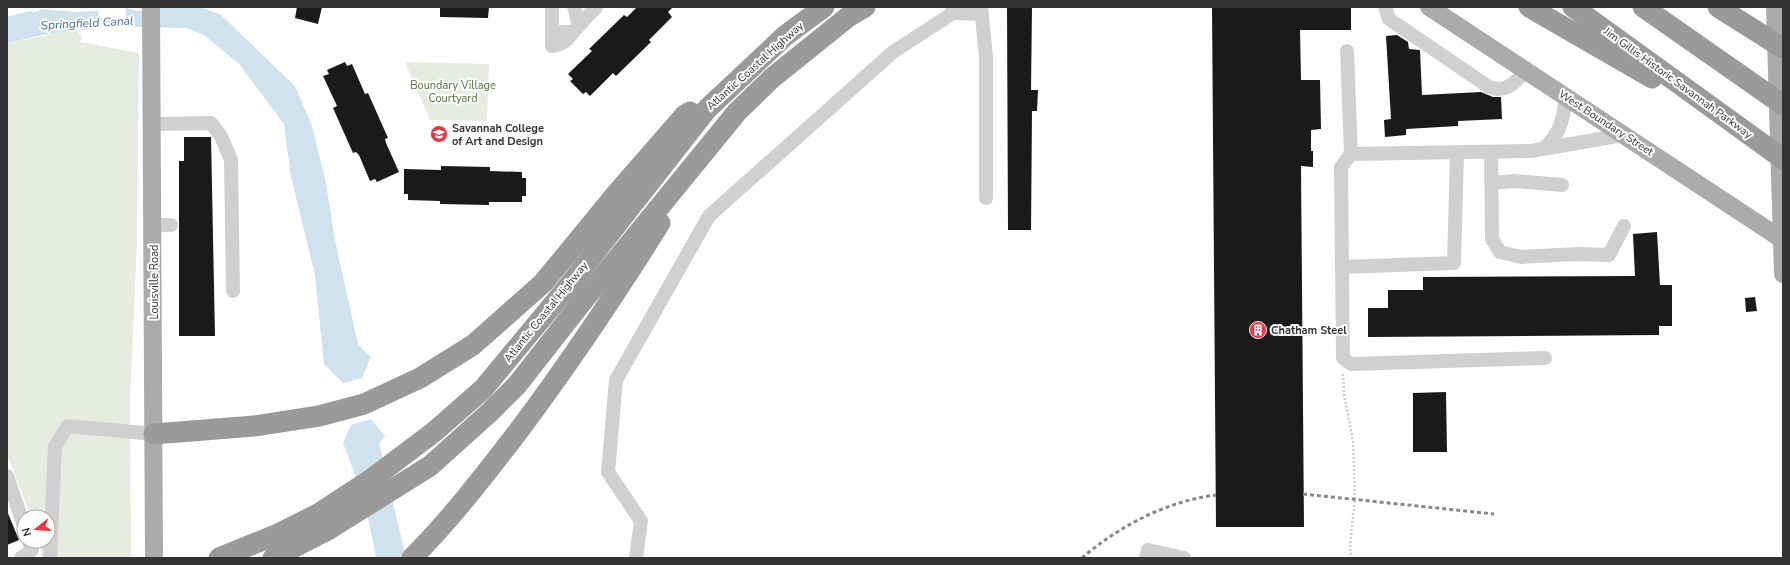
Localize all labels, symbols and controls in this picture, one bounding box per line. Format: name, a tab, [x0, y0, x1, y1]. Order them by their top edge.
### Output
water label: Springfield Canal	[40, 13, 134, 33]
street label: Atlantic Coastal Highway	[703, 18, 807, 114]
street label: Jim Gillis Historic Savannah Parkway	[1600, 23, 1756, 142]
park label: Boundary Village Courtyard	[410, 78, 496, 106]
street label: West Boundary Street	[1556, 87, 1656, 159]
place label: Savannah College of Art and Design	[452, 121, 544, 149]
school or university icon: Savannah College of Art and Design	[429, 124, 449, 144]
street label: Louisville Road	[147, 245, 162, 319]
street label: Atlantic Coastal Highway	[501, 258, 592, 365]
building icon: Chatham Steel	[1248, 320, 1268, 340]
place label: Chatham Steel	[1271, 323, 1347, 338]
north arrow	[16, 509, 56, 549]
text: N	[19, 526, 35, 538]

